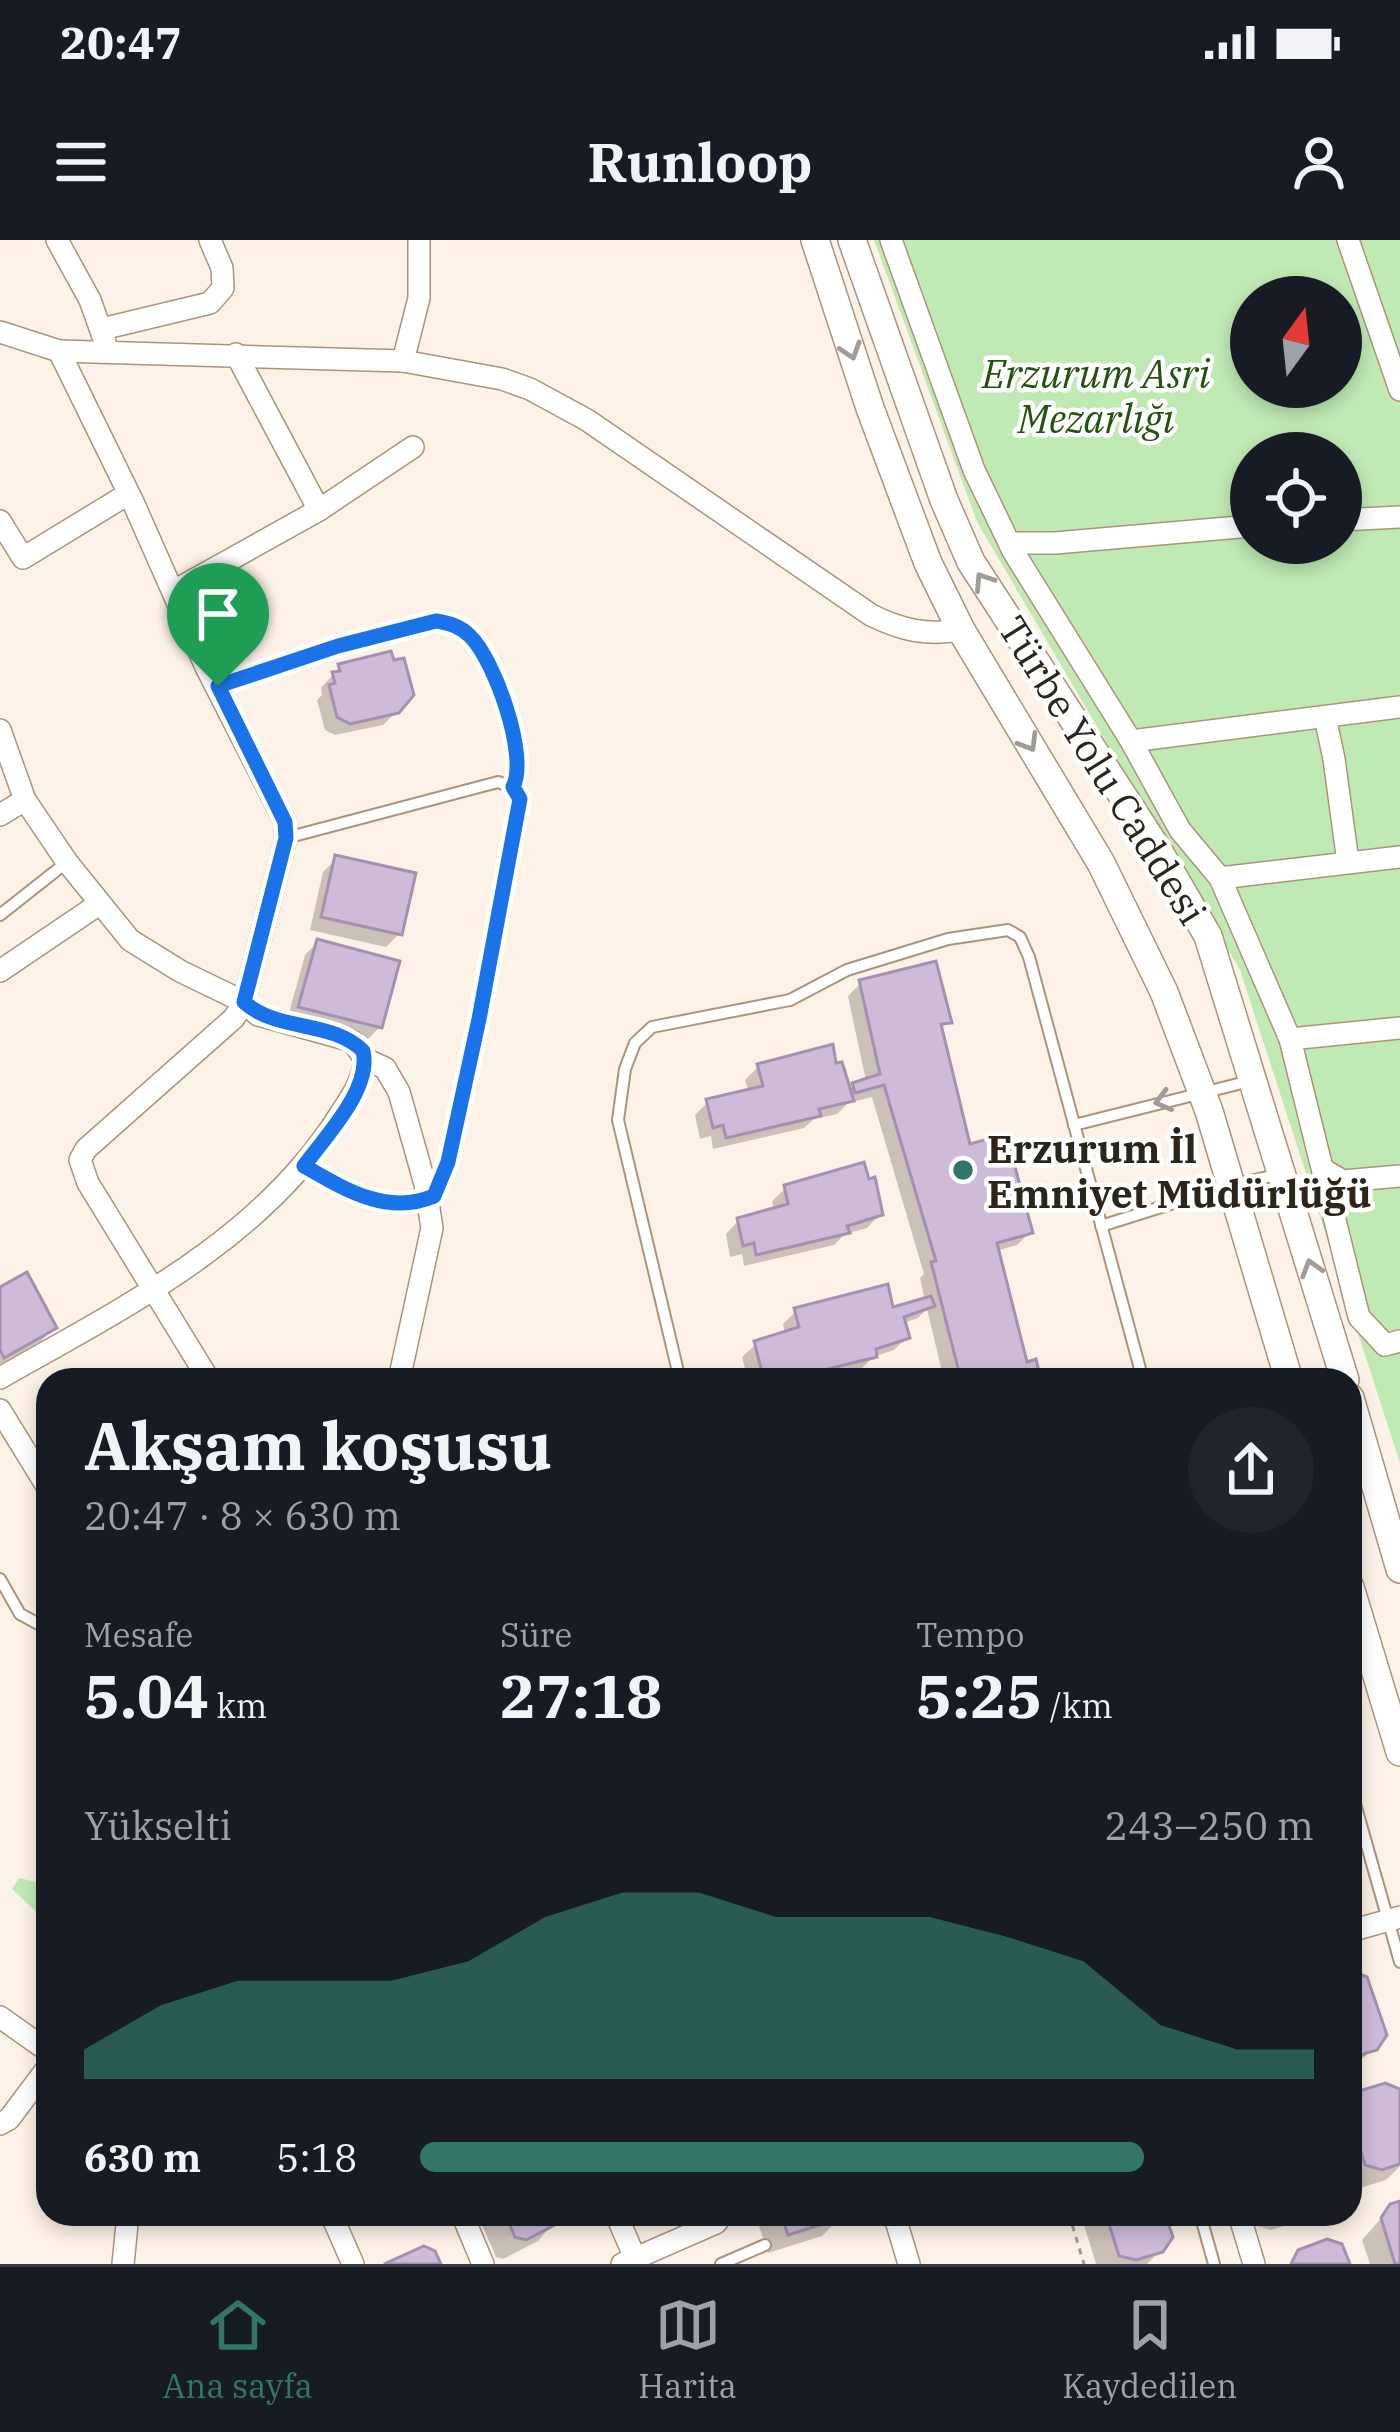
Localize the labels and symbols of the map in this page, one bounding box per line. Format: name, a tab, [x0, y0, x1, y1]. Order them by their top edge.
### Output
north arrow	[1230, 276, 1362, 408]
one-way arrow	[837, 340, 862, 361]
park label: Erzurum Asri Mezarlığı	[981, 348, 1210, 444]
pin	[167, 563, 269, 686]
one-way arrow	[975, 572, 997, 594]
street label: Türbe Yolu Caddesi	[987, 606, 1219, 934]
one-way arrow	[1015, 730, 1037, 752]
one-way arrow	[1154, 1087, 1174, 1112]
place label: Erzurum İl Emniyet Müdürlüğü	[987, 1123, 1371, 1219]
marker: Erzurum İl Emniyet Müdürlüğü	[950, 1157, 976, 1183]
one-way arrow	[1300, 1258, 1325, 1279]

